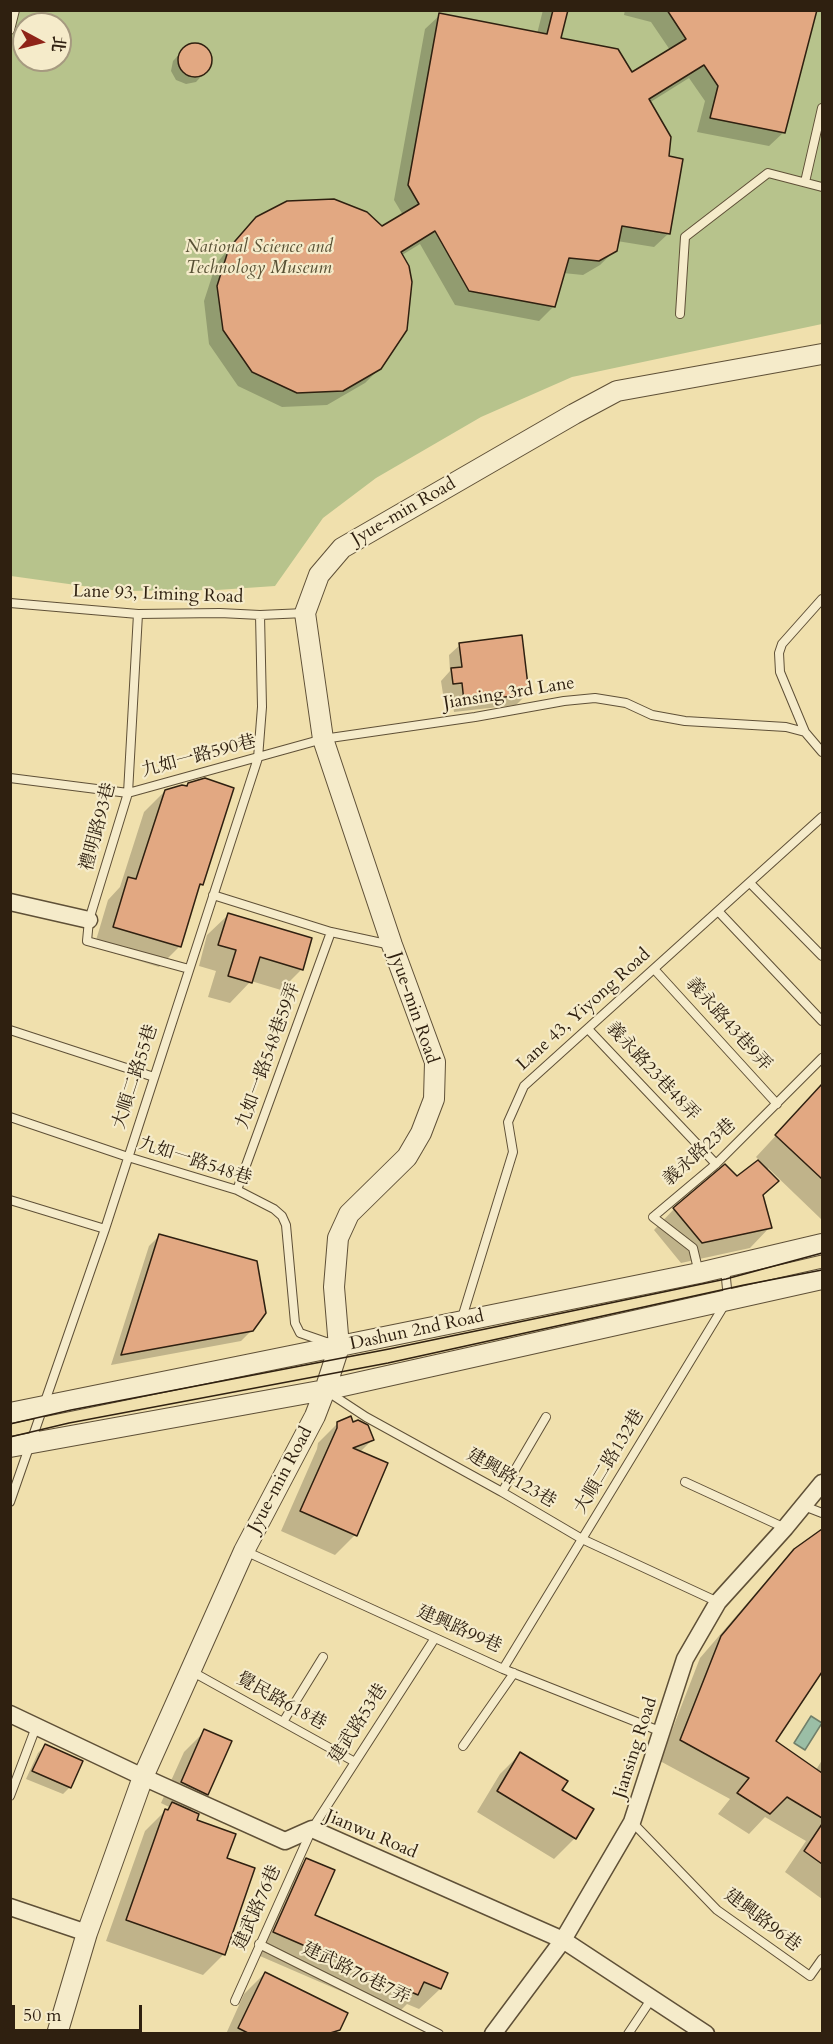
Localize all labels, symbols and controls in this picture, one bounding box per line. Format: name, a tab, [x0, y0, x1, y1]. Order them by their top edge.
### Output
north arrow	[12, 12, 72, 72]
text: 北	[46, 35, 70, 53]
park label: National Science and Technology Museum	[185, 237, 333, 280]
street label: Jyue-min Road	[348, 474, 460, 550]
street label: Lane 93, Liming Road	[72, 581, 244, 609]
street label: Jiansing 3rd Lane	[442, 673, 576, 715]
street label: 九如一路590巷	[139, 731, 259, 783]
street label: 禮明路93巷	[77, 781, 121, 873]
street label: Lane 43, Yiyong Road	[513, 944, 655, 1076]
street label: Jyue-min Road	[384, 949, 442, 1067]
street label: 義永路43巷9弄	[681, 974, 775, 1076]
street label: 九如一路548巷59弄	[232, 980, 306, 1132]
street label: 義永路23巷48弄	[601, 1018, 703, 1126]
street label: 大順二路55巷	[109, 1022, 163, 1132]
street label: 義永路23巷	[659, 1115, 741, 1191]
street label: 九如一路548巷	[136, 1134, 254, 1190]
street label: Dashun 2nd Road	[348, 1306, 486, 1356]
street label: 大順二路132巷	[570, 1406, 650, 1518]
street label: Jyue-min Road	[244, 1423, 318, 1537]
street label: 建興路123巷	[462, 1445, 560, 1513]
street label: 建興路99巷	[413, 1602, 505, 1658]
street label: 覺民路618巷	[232, 1668, 330, 1736]
street label: 建武路53巷	[325, 1680, 393, 1768]
street label: Jiansing Road	[610, 1695, 662, 1801]
street label: Jianwu Road	[322, 1806, 420, 1864]
street label: 建武路76巷	[230, 1862, 286, 1954]
street label: 建興路96巷	[719, 1885, 805, 1957]
street label: 建武路76巷7弄	[298, 1939, 414, 2009]
scale bar	[15, 1993, 146, 2031]
text: 50 m	[23, 2003, 62, 2028]

